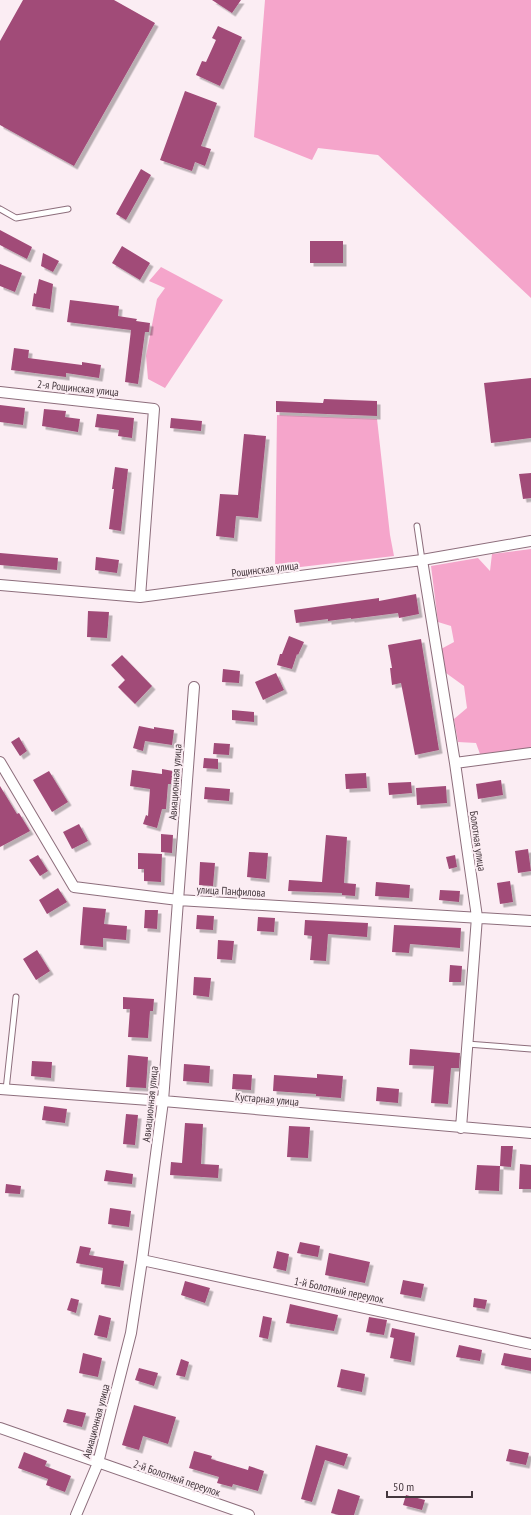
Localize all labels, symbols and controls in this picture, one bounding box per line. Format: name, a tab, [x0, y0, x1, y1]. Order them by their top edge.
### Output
street label: 2-я Рощинская улица	[36, 377, 120, 399]
street label: Рощинская улица	[231, 558, 299, 580]
street label: Авиационная улица	[165, 743, 185, 821]
street label: Болотная улица	[467, 810, 489, 872]
street label: улица Панфилова	[196, 882, 266, 900]
street label: Авиационная улица	[139, 1065, 161, 1143]
street label: Кустарная улица	[234, 1089, 300, 1109]
street label: 1-й Болотный переулок	[293, 1274, 386, 1306]
street label: Авиационная улица	[79, 1382, 113, 1460]
street label: 2-й Болотный переулок	[132, 1457, 223, 1500]
scale bar	[387, 1473, 472, 1499]
text: 50 m	[393, 1479, 414, 1494]

